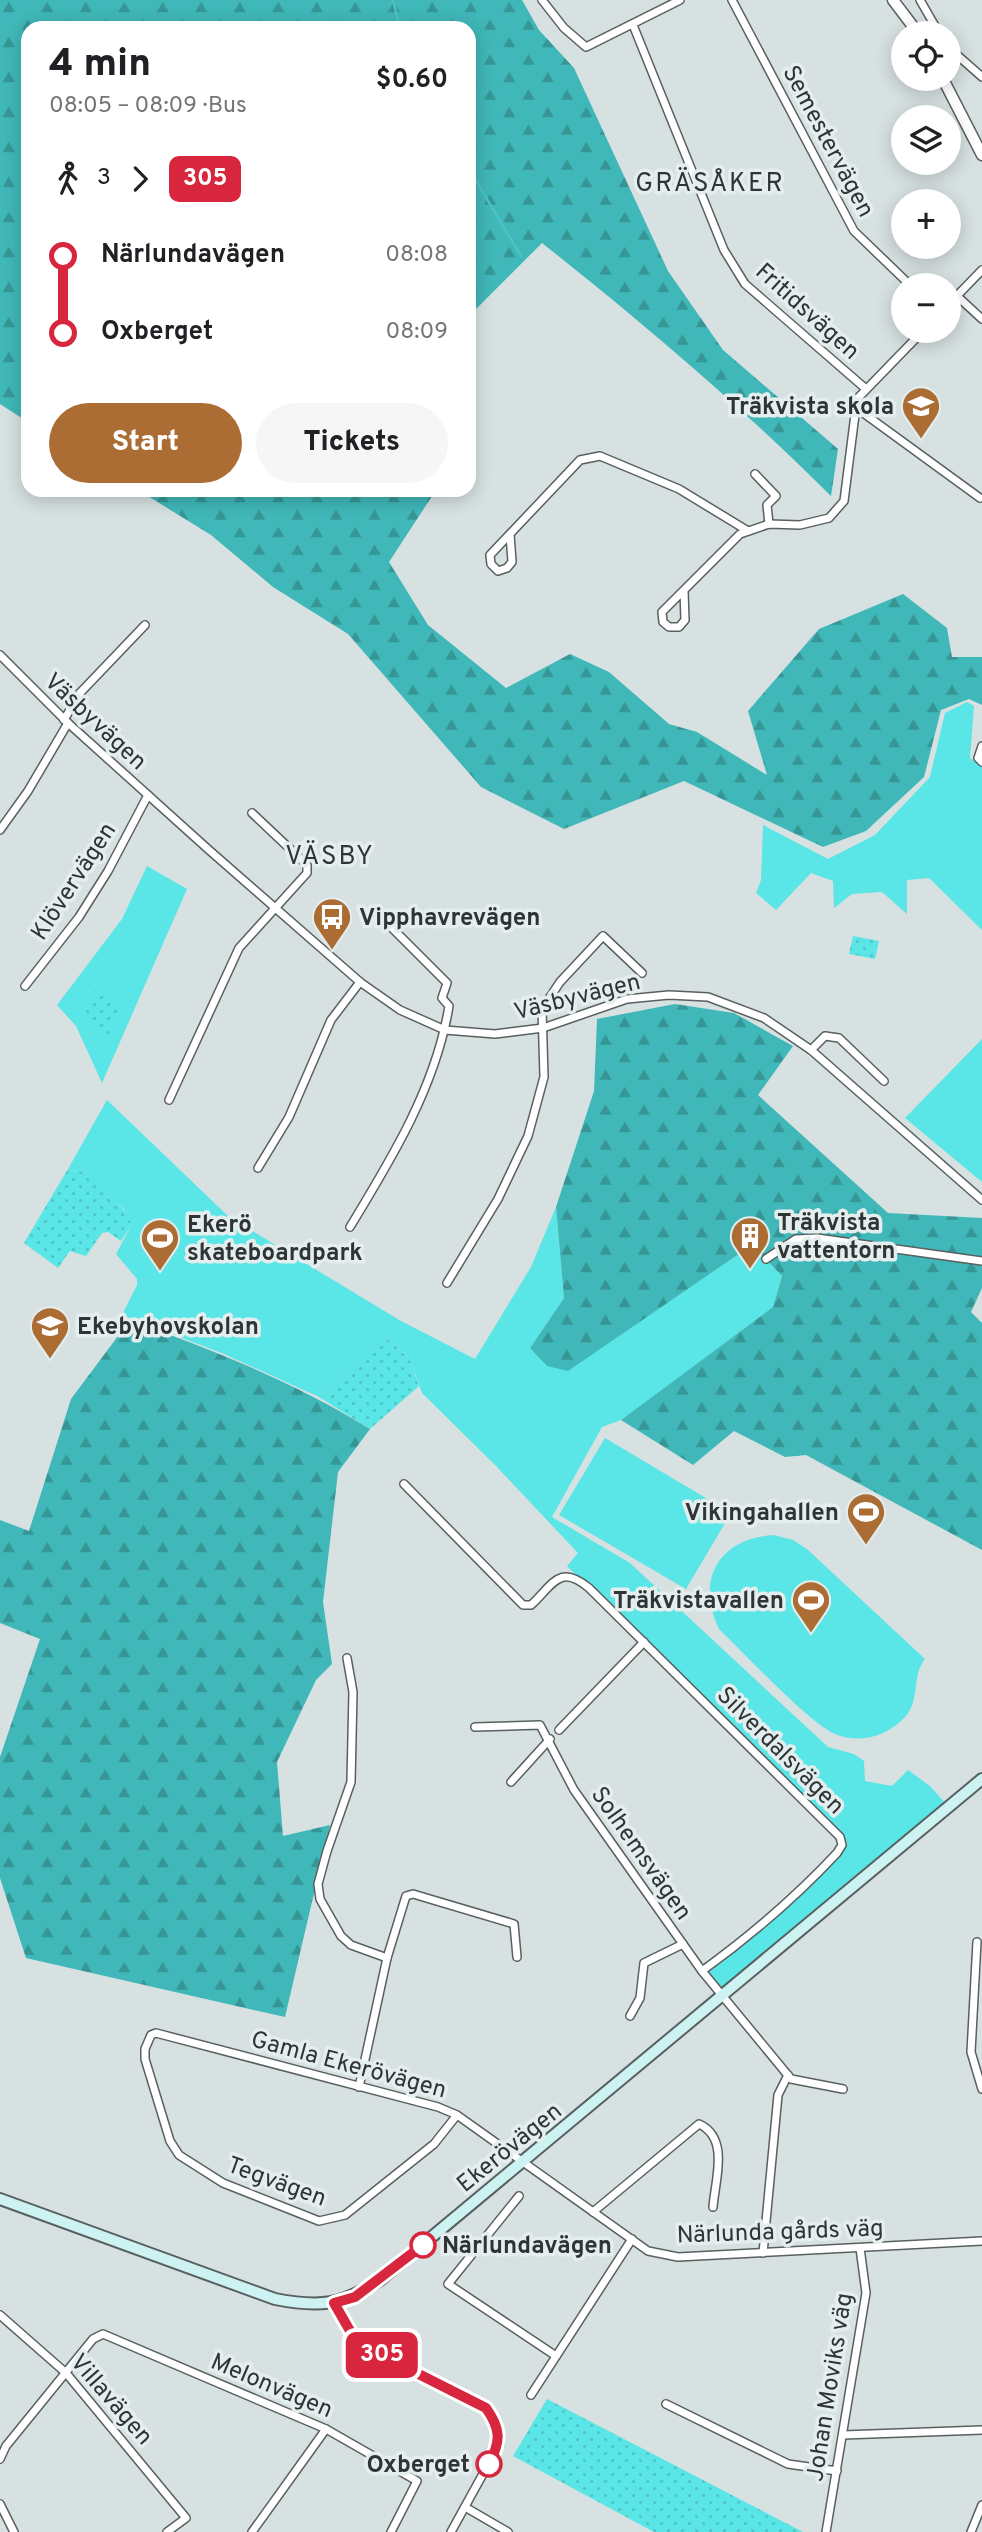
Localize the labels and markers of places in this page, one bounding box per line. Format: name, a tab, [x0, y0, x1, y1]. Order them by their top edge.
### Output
school or university icon: Träkvista skola	[900, 385, 942, 440]
place label: Träkvista skola	[726, 393, 894, 423]
bus stop icon: Vipphavrevägen	[311, 896, 353, 951]
place label: Vipphavrevägen	[359, 904, 540, 934]
place label: Träkvista vattentorn	[777, 1209, 896, 1267]
place label: Ekerö skateboardpark	[187, 1211, 363, 1269]
building icon: Träkvista vattentorn	[729, 1215, 771, 1270]
sports icon: Ekerö skateboardpark	[139, 1217, 181, 1272]
school or university icon: Ekebyhovskolan	[29, 1305, 71, 1360]
place label: Ekebyhovskolan	[77, 1313, 259, 1343]
sports icon: Vikingahallen	[845, 1491, 887, 1546]
place label: Vikingahallen	[685, 1499, 839, 1529]
sports icon: Träkvistavallen	[790, 1579, 832, 1634]
place label: Träkvistavallen	[613, 1587, 784, 1617]
marker: Närlundavägen	[410, 2232, 436, 2258]
place label: Närlundavägen	[442, 2232, 612, 2262]
place label: Oxberget	[367, 2451, 470, 2481]
marker: Oxberget	[476, 2451, 502, 2477]

